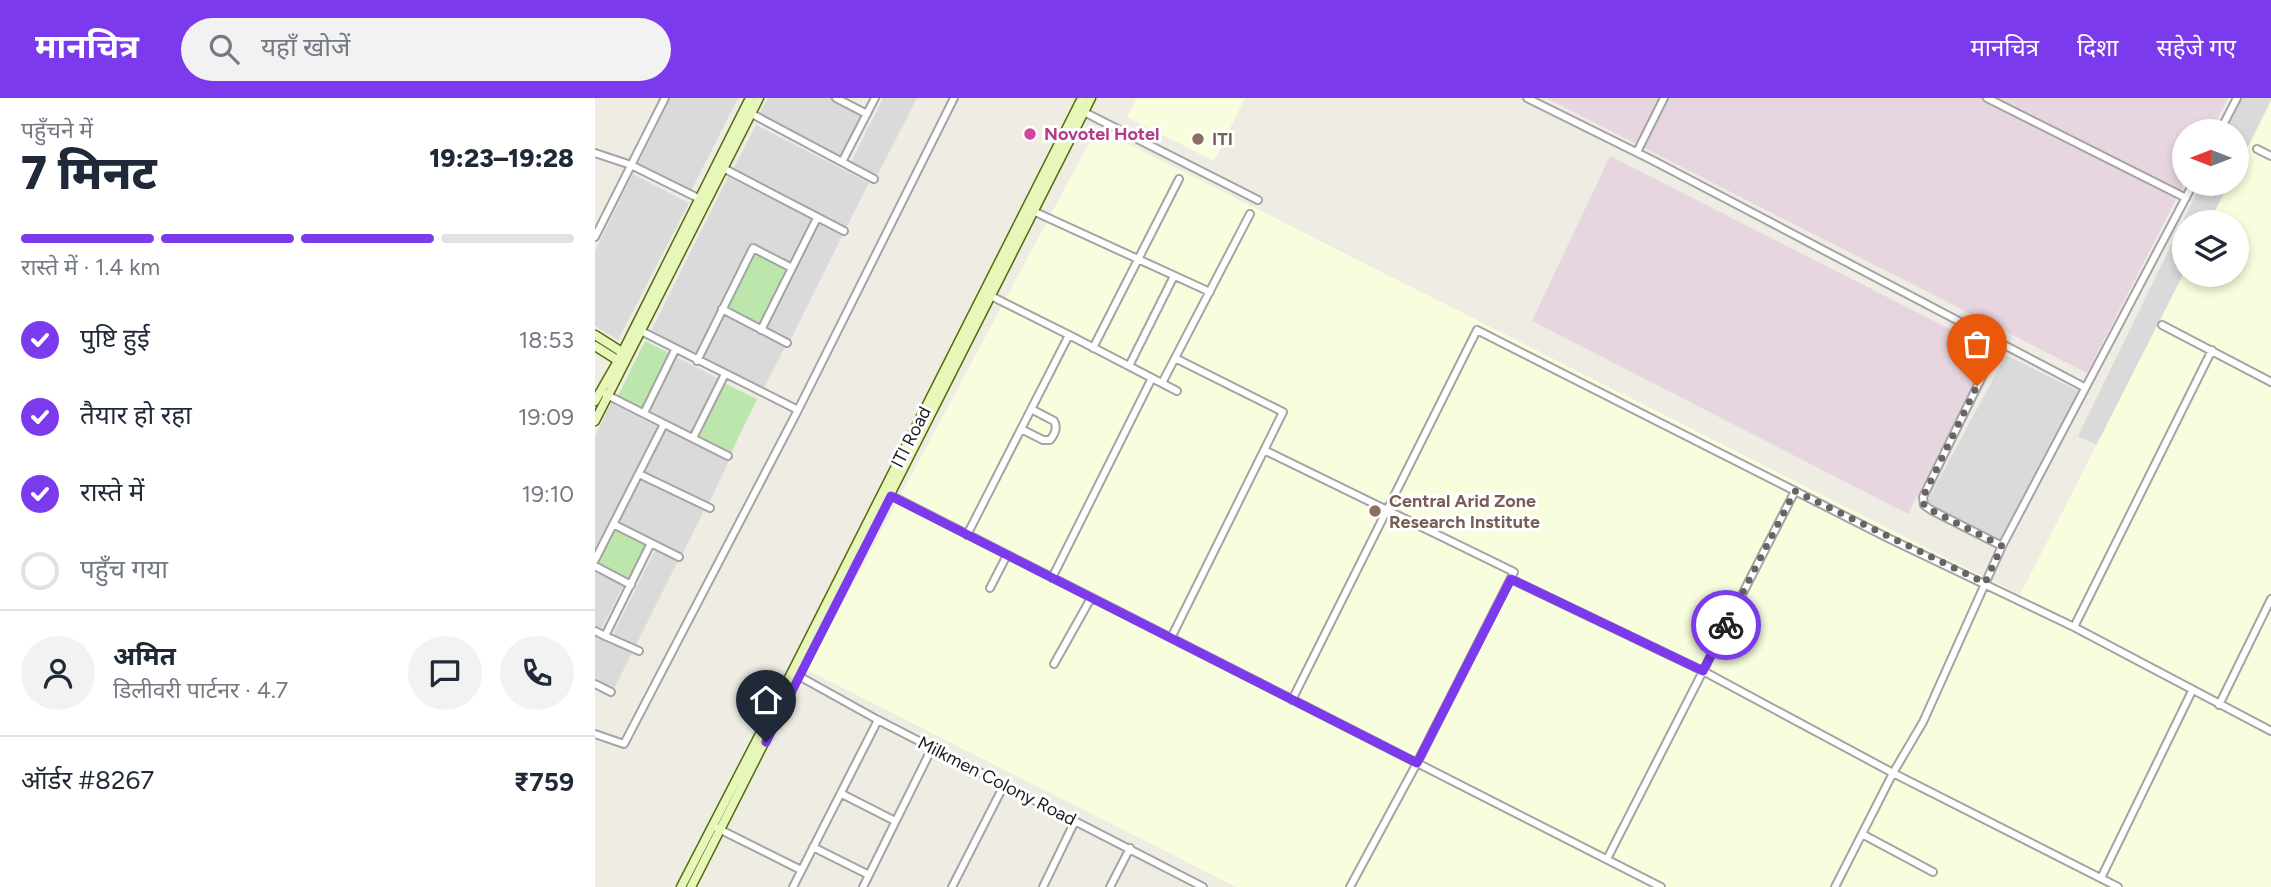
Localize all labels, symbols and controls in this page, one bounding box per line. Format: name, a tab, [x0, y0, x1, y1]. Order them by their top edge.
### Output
search box	[181, 18, 671, 81]
text: मानचित्र	[35, 27, 139, 66]
icon: search	[205, 30, 243, 68]
text: यहाँ खोजें	[261, 31, 350, 63]
text: मानचित्र	[1970, 33, 2039, 62]
text: दिशा	[2077, 33, 2119, 62]
text: सहेजे गए	[2157, 33, 2236, 62]
text: पहुँचने में	[21, 116, 93, 144]
north arrow	[2172, 119, 2249, 196]
map controls	[2172, 119, 2249, 287]
place label: Novotel Hotel	[1044, 123, 1159, 145]
marker: Novotel Hotel	[1022, 126, 1038, 142]
place label: ITI	[1212, 128, 1233, 150]
marker: ITI	[1190, 131, 1206, 147]
text: 19:23–19:28	[429, 142, 574, 174]
text: 7 मिनट	[21, 145, 157, 201]
button: layers	[2172, 210, 2249, 287]
text: रास्ते में · 1.4 km	[21, 253, 160, 281]
pin	[1947, 314, 2007, 386]
icon: check	[21, 321, 59, 359]
text: पुष्टि हुई	[80, 322, 150, 354]
icon: bag	[1958, 325, 1996, 363]
text: 18:53	[519, 326, 574, 354]
icon: check	[21, 398, 59, 436]
text: तैयार हो रहा	[80, 399, 192, 431]
text: 19:09	[518, 403, 574, 431]
street label: ITI Road	[886, 403, 936, 471]
icon: check	[21, 475, 59, 513]
text: रास्ते में	[80, 476, 144, 508]
text: 19:10	[521, 480, 574, 508]
place label: Central Arid Zone Research Institute	[1389, 490, 1540, 533]
marker: Central Arid Zone Research Institute	[1367, 503, 1383, 519]
text: पहुँच गया	[80, 553, 168, 585]
courier	[1691, 590, 1761, 660]
icon: bike	[1707, 606, 1745, 644]
button: person	[21, 636, 95, 710]
button: chat	[408, 636, 482, 710]
button: phone	[500, 636, 574, 710]
text: अमित	[113, 640, 176, 672]
pin	[736, 670, 796, 742]
text: डिलीवरी पार्टनर · 4.7	[113, 676, 288, 704]
icon: home	[747, 681, 785, 719]
street label: Milkmen Colony Road	[914, 732, 1080, 830]
text: ऑर्डर #8267	[21, 764, 154, 796]
text: ₹759	[514, 766, 574, 798]

